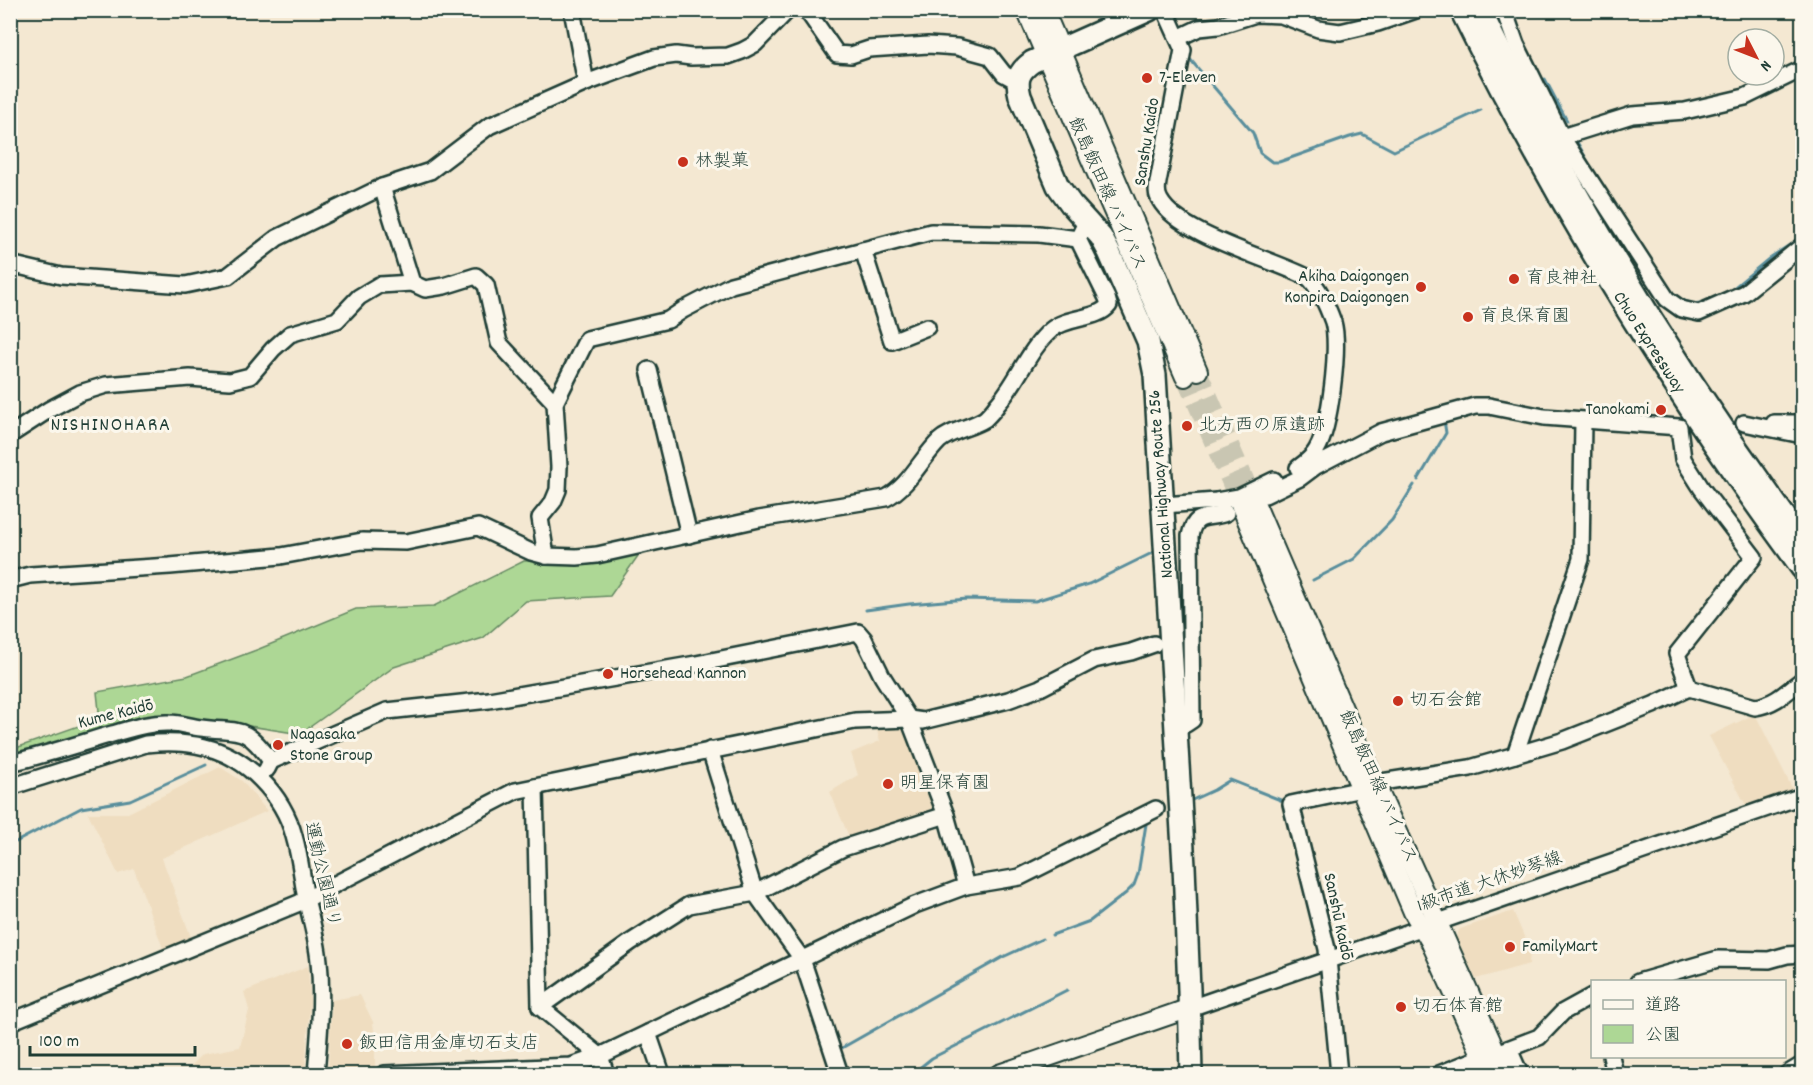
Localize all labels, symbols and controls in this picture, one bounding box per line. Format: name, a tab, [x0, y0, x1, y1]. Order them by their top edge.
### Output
north arrow	[1726, 27, 1786, 87]
text: N	[1754, 55, 1776, 76]
place label: 7-Eleven	[1159, 66, 1216, 91]
marker: 7-Eleven	[1140, 71, 1154, 85]
street label: Sanshu Kaido	[1129, 96, 1167, 188]
street label: 飯島飯田線 バイパス	[1061, 113, 1151, 275]
place label: 林製菓	[695, 150, 749, 175]
marker: 林製菓	[676, 155, 690, 169]
place label: Akiha Daigongen Konpira Daigongen	[1284, 265, 1409, 311]
place label: 育良神社	[1526, 267, 1598, 292]
marker: 育良神社	[1507, 272, 1521, 286]
marker: Akiha Daigongen Konpira Daigongen	[1414, 280, 1428, 294]
street label: Chuo Expressway	[1606, 287, 1691, 400]
place label: 育良保育園	[1480, 305, 1570, 330]
marker: 育良保育園	[1461, 310, 1475, 324]
street label: National Highway Route 256	[1143, 389, 1181, 579]
place label: Tanokami	[1586, 398, 1649, 423]
marker: Tanokami	[1654, 403, 1668, 417]
district label: NISHINOHARA	[50, 412, 172, 440]
place label: 北方西の原遺跡	[1199, 414, 1325, 439]
marker: 北方西の原遺跡	[1180, 419, 1194, 433]
place label: Horsehead Kannon	[620, 662, 746, 687]
marker: Horsehead Kannon	[601, 667, 615, 681]
place label: 切石会館	[1410, 689, 1482, 714]
street label: Kume Kaidō	[76, 694, 156, 736]
marker: 切石会館	[1391, 694, 1405, 708]
street label: 飯島飯田線 バイパス	[1332, 706, 1422, 868]
place label: Nagasaka Stone Group	[290, 723, 373, 769]
marker: Nagasaka Stone Group	[271, 738, 285, 752]
place label: 明星保育園	[900, 772, 990, 797]
marker: 明星保育園	[881, 777, 895, 791]
street label: 運動公園通り	[297, 820, 345, 930]
street label: 1級市道 大休妙琴線	[1414, 846, 1566, 920]
street label: Sanshū Kaidō	[1316, 871, 1358, 963]
place label: FamilyMart	[1522, 935, 1598, 960]
marker: FamilyMart	[1503, 940, 1517, 954]
legend	[1591, 980, 1786, 1058]
text: 道路	[1645, 994, 1681, 1019]
place label: 切石体育館	[1413, 995, 1503, 1020]
marker: 切石体育館	[1394, 1000, 1408, 1014]
scale bar	[30, 1019, 195, 1057]
text: 公園	[1645, 1024, 1681, 1049]
text: 100 m	[39, 1030, 79, 1055]
place label: 飯田信用金庫切石支店	[359, 1032, 539, 1057]
marker: 飯田信用金庫切石支店	[340, 1037, 354, 1051]

